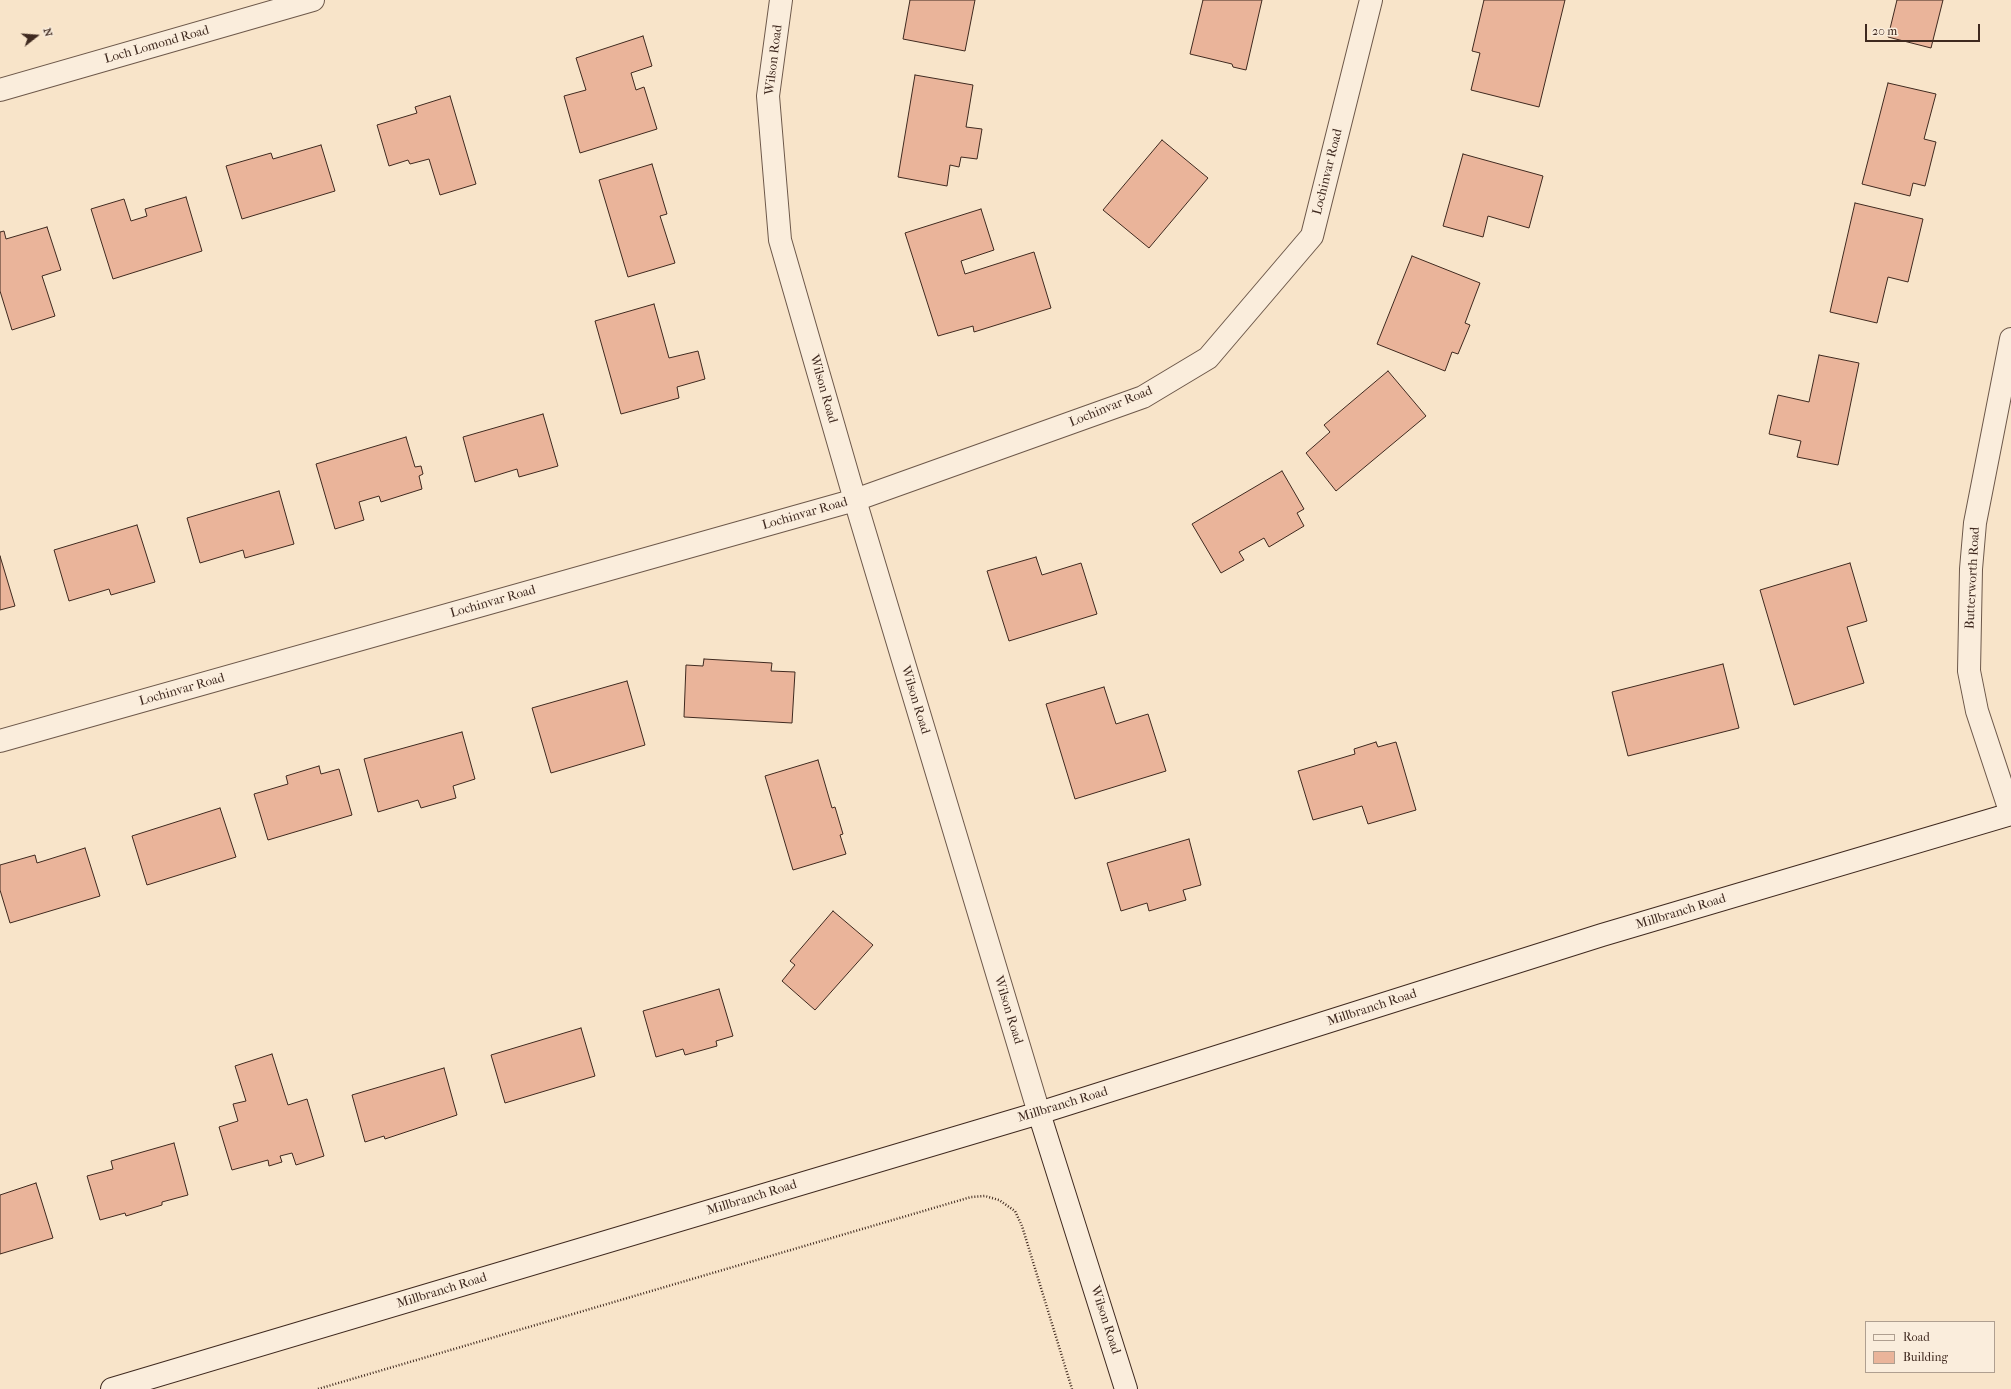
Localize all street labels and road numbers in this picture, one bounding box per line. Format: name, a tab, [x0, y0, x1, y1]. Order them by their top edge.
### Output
street label: Loch Lomond Road	[103, 23, 211, 67]
street label: Wilson Road	[762, 24, 786, 96]
street label: Lochinvar Road	[1310, 127, 1346, 217]
street label: Wilson Road	[806, 353, 840, 425]
street label: Lochinvar Road	[1067, 383, 1155, 431]
street label: Lochinvar Road	[760, 494, 850, 534]
street label: Butterworth Road	[1963, 527, 1983, 629]
street label: Lochinvar Road	[448, 582, 538, 622]
street label: Wilson Road	[897, 664, 933, 736]
street label: Lochinvar Road	[137, 670, 227, 710]
street label: Millbranch Road	[1634, 891, 1728, 933]
street label: Wilson Road	[990, 974, 1026, 1046]
street label: Millbranch Road	[1325, 986, 1419, 1030]
street label: Millbranch Road	[1016, 1084, 1110, 1126]
street label: Millbranch Road	[705, 1177, 799, 1219]
street label: Millbranch Road	[395, 1270, 489, 1312]
street label: Wilson Road	[1087, 1284, 1123, 1356]

